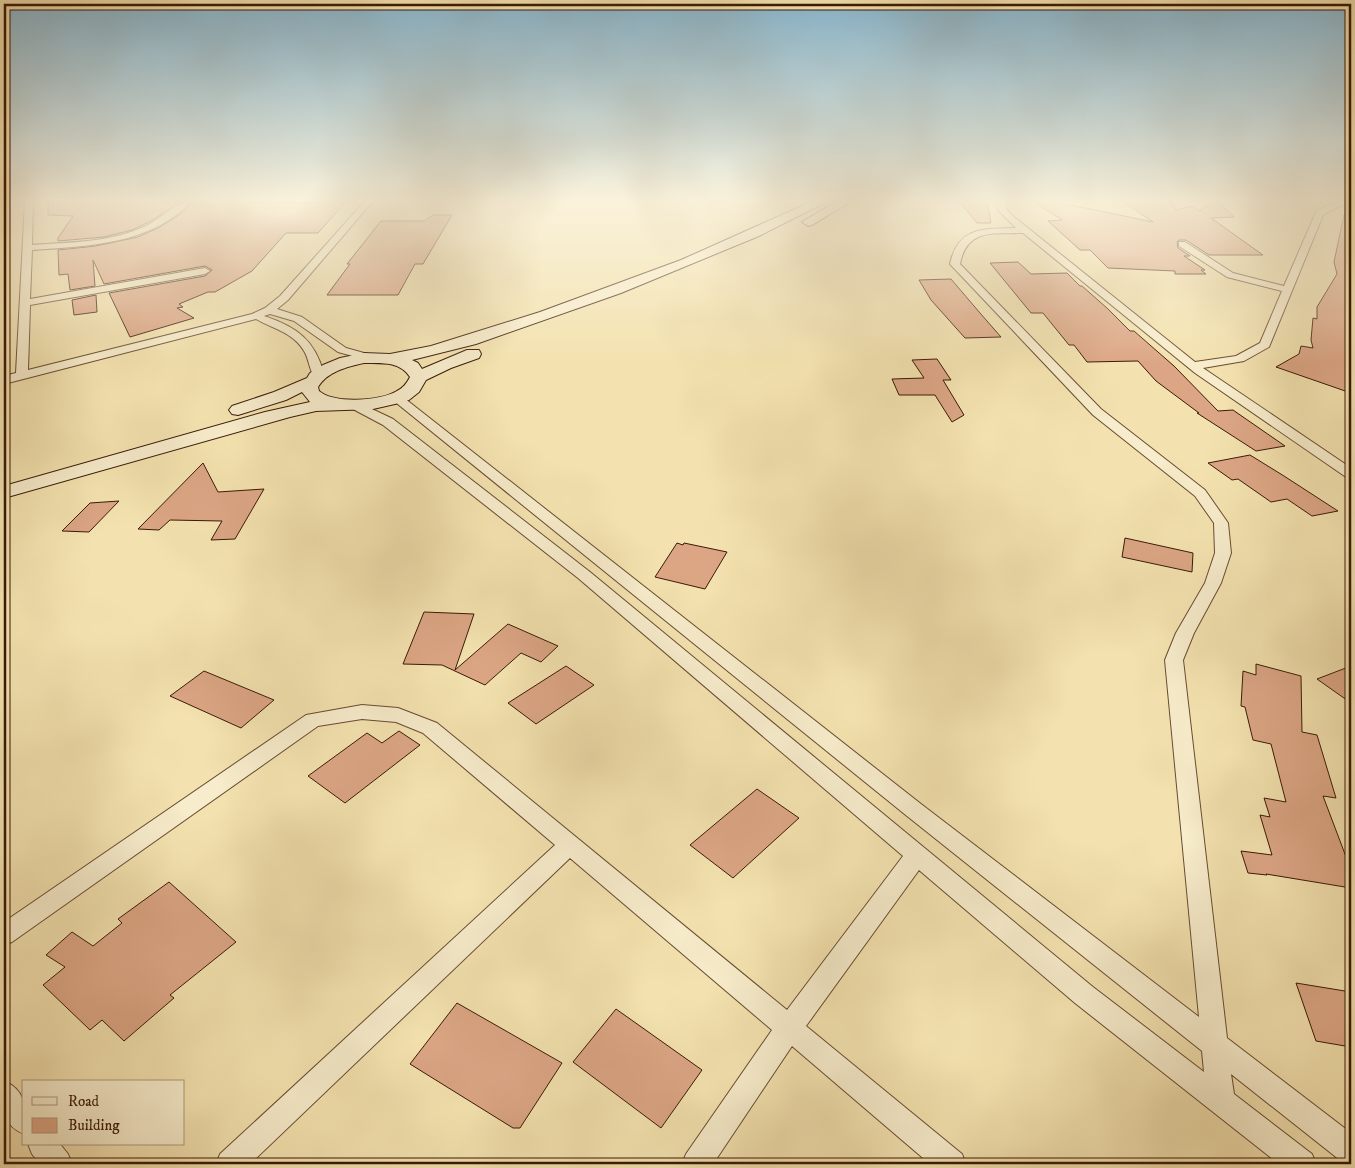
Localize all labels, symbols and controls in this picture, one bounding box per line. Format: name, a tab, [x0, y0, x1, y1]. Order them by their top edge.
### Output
legend	[22, 1080, 185, 1146]
text: Road	[68, 1092, 100, 1111]
text: Building	[68, 1116, 120, 1135]

